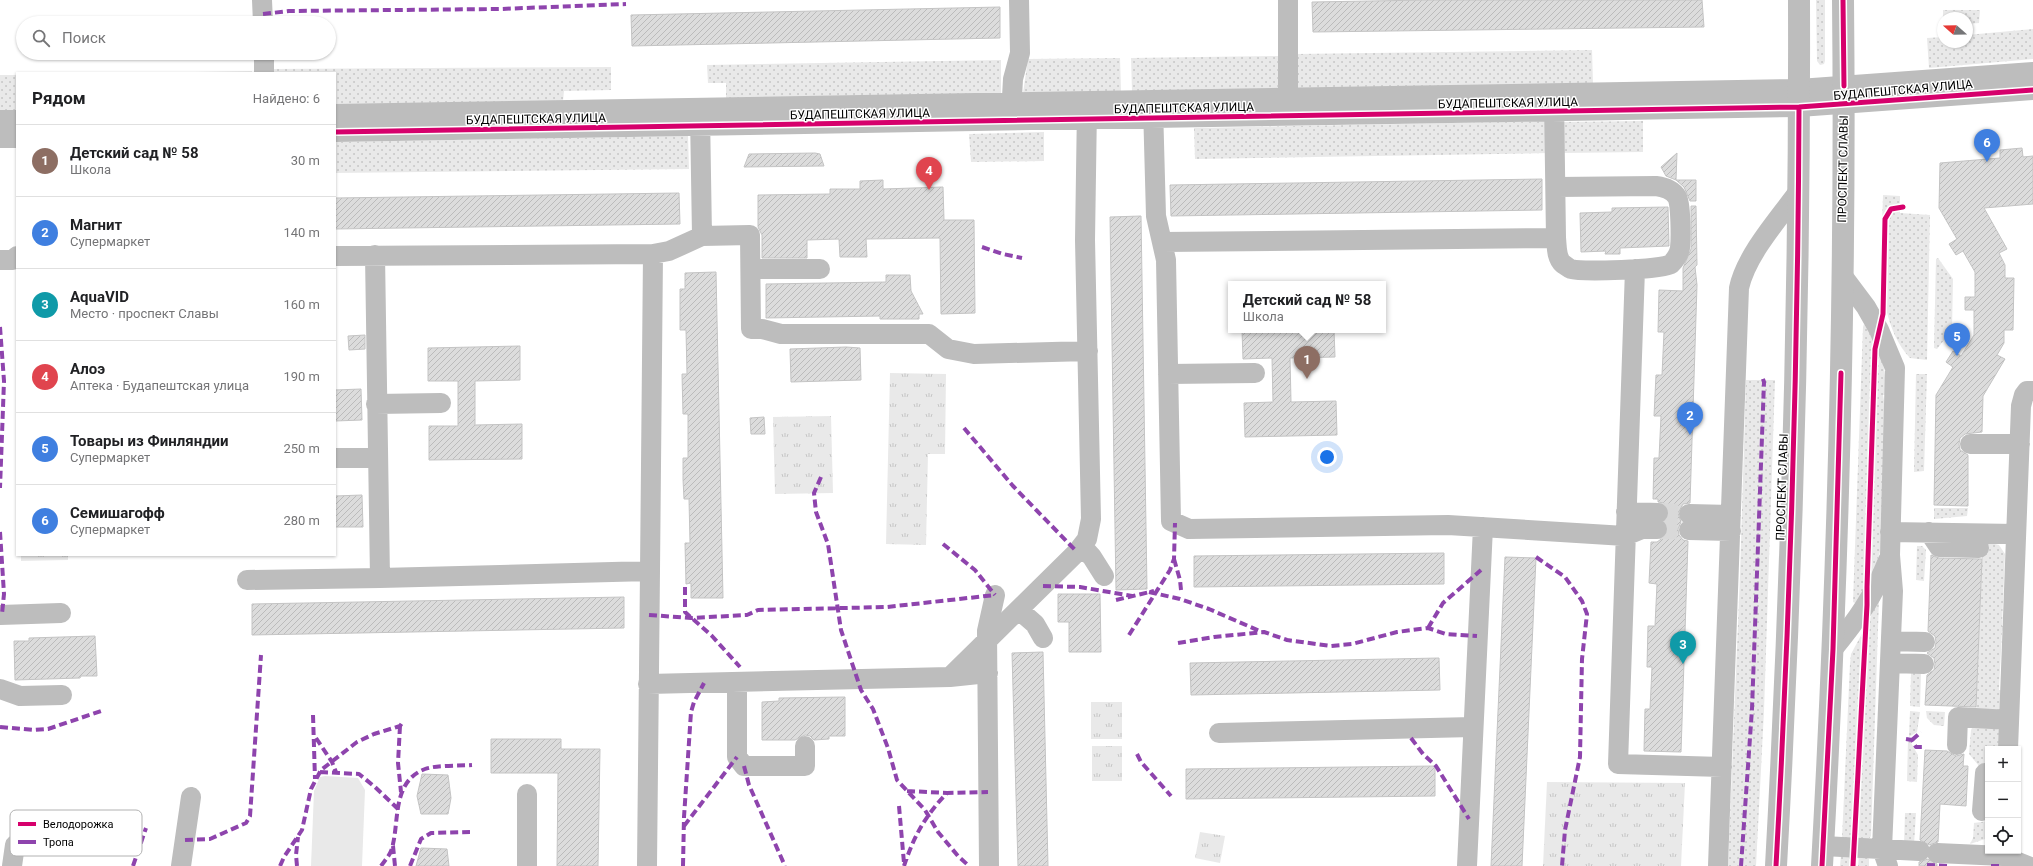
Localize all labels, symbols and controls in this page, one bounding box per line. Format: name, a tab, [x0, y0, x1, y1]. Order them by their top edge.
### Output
north arrow	[1937, 12, 1973, 48]
search box	[16, 16, 336, 60]
icon: search	[30, 27, 52, 49]
text: Поиск	[62, 29, 106, 47]
street label: БУДАПЕШТСКАЯ УЛИЦА	[1833, 77, 1973, 103]
text: Рядом	[32, 88, 86, 108]
text: Найдено: 6	[253, 91, 320, 106]
street label: БУДАПЕШТСКАЯ УЛИЦА	[1438, 95, 1578, 111]
street label: БУДАПЕШТСКАЯ УЛИЦА	[1114, 100, 1254, 116]
street label: БУДАПЕШТСКАЯ УЛИЦА	[790, 106, 930, 122]
street label: БУДАПЕШТСКАЯ УЛИЦА	[466, 111, 606, 127]
street label: ПРОСПЕКТ СЛАВЫ	[1835, 115, 1851, 223]
pin: 6	[1974, 129, 2000, 162]
text: Детский сад № 58	[70, 144, 199, 162]
text: 1	[41, 153, 49, 168]
text: 30 m	[291, 153, 320, 168]
pin: 4	[916, 157, 942, 190]
text: Школа	[70, 162, 111, 177]
text: Магнит	[70, 216, 122, 234]
text: 2	[41, 225, 49, 240]
text: 140 m	[283, 225, 320, 240]
text: Супермаркет	[70, 234, 150, 249]
popup	[1228, 281, 1386, 333]
text: AquaVID	[70, 288, 129, 306]
text: Детский сад № 58	[1243, 291, 1371, 309]
text: 3	[41, 297, 49, 312]
text: 160 m	[283, 297, 320, 312]
text: Место · проспект Славы	[70, 306, 219, 321]
text: Школа	[1243, 309, 1284, 324]
pin: 5	[1944, 323, 1970, 356]
pin: 1	[1294, 346, 1320, 379]
text: Алоэ	[70, 360, 105, 378]
text: 4	[41, 369, 49, 384]
text: 190 m	[283, 369, 320, 384]
text: Аптека · Будапештская улица	[70, 378, 249, 393]
pin: 2	[1677, 402, 1703, 435]
text: Товары из Финляндии	[70, 432, 229, 450]
street label: ПРОСПЕКТ СЛАВЫ	[1773, 433, 1791, 541]
text: 5	[41, 441, 49, 456]
text: 250 m	[283, 441, 320, 456]
your location	[1317, 447, 1337, 467]
text: Супермаркет	[70, 450, 150, 465]
text: Семишагофф	[70, 504, 165, 522]
text: 6	[41, 513, 49, 528]
text: 280 m	[283, 513, 320, 528]
text: Супермаркет	[70, 522, 150, 537]
pin: 3	[1670, 631, 1696, 664]
map controls	[1985, 746, 2021, 854]
button: +	[1985, 746, 2021, 782]
button: −	[1985, 782, 2021, 818]
legend	[10, 810, 142, 856]
text: Велодорожка	[43, 818, 114, 831]
button: locate	[1985, 818, 2021, 854]
text: Тропа	[43, 836, 74, 849]

